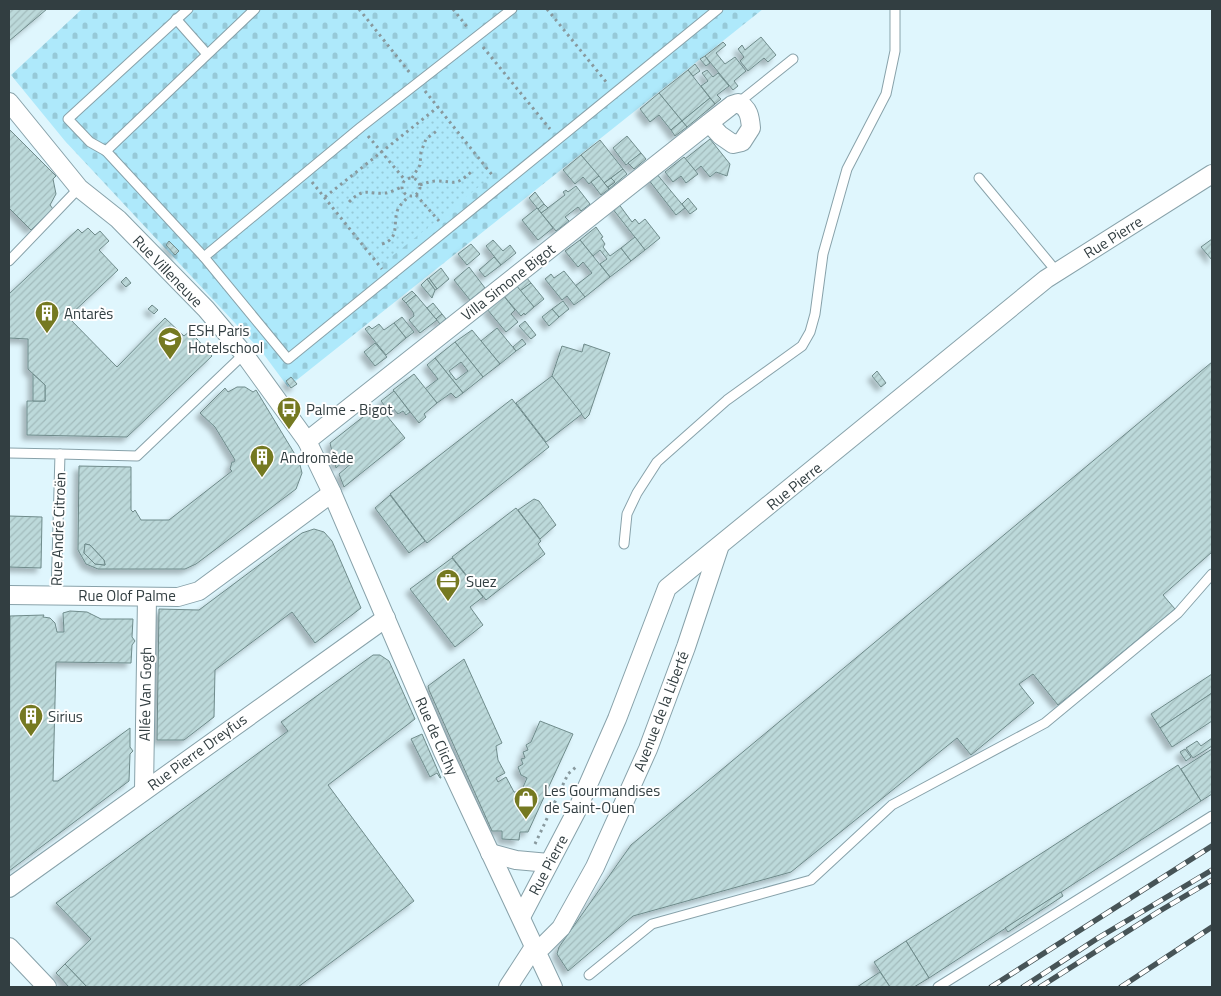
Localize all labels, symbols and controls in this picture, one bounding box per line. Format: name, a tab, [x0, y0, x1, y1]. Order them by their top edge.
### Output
street label: Rue Pierre	[1079, 210, 1147, 264]
street label: Rue Villeneuve	[127, 230, 209, 312]
street label: Villa Simone Bigot	[456, 237, 561, 326]
building icon: Antarès	[34, 300, 60, 334]
place label: Antarès	[64, 302, 113, 325]
place label: ESH Paris Hotelschool	[188, 319, 263, 359]
school or university icon: ESH Paris Hotelschool	[157, 326, 183, 360]
bus stop icon: Palme - Bigot	[276, 396, 302, 430]
place label: Palme - Bigot	[306, 398, 393, 421]
building icon: Andromède	[249, 444, 275, 478]
place label: Andromède	[280, 446, 354, 469]
street label: Rue Pierre	[761, 456, 827, 516]
street label: Rue André Citroën	[45, 472, 71, 586]
office icon: Suez	[435, 568, 461, 602]
place label: Suez	[466, 570, 497, 593]
street label: Rue Olof Palme	[78, 584, 176, 607]
street label: Allée Van Gogh	[133, 647, 157, 741]
street label: Avenue de la Liberté	[627, 647, 695, 775]
street label: Rue de Clichy	[410, 693, 464, 779]
building icon: Sirius	[18, 703, 44, 737]
place label: Sirius	[48, 705, 83, 728]
street label: Rue Pierre Dreyfus	[142, 708, 252, 796]
place label: Les Gourmandises de Saint-Ouen	[544, 779, 660, 819]
shop icon: Les Gourmandises de Saint-Ouen	[513, 786, 539, 820]
street label: Rue Pierre	[522, 831, 574, 899]

